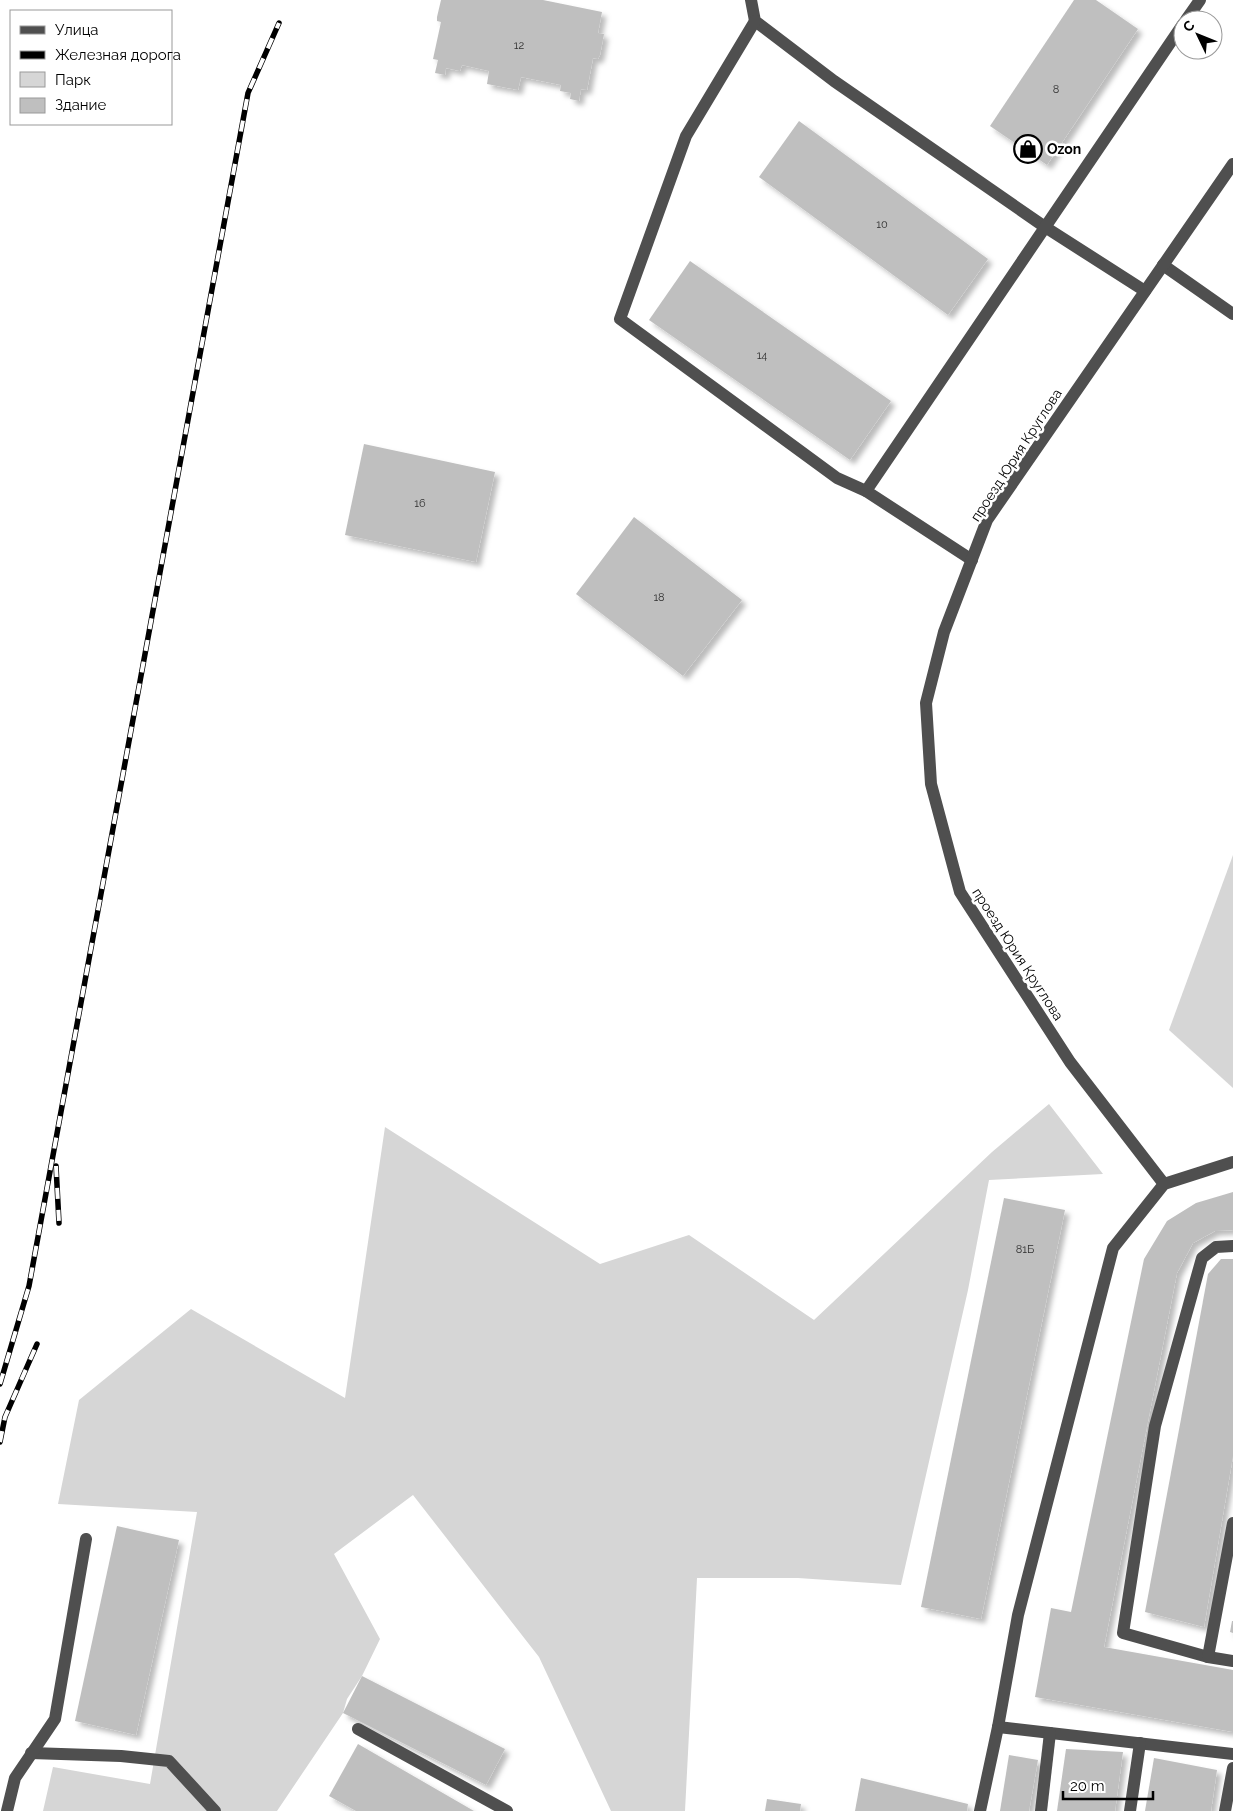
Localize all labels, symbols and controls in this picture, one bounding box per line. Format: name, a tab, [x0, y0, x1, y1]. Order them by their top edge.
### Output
legend	[10, 10, 172, 125]
north arrow	[1173, 10, 1223, 60]
text: С	[1179, 17, 1198, 35]
text: Улица	[55, 21, 99, 39]
house number: 12	[514, 39, 524, 52]
text: Железная дорога	[55, 46, 181, 64]
text: Парк	[55, 71, 91, 89]
house number: 8	[1053, 83, 1059, 96]
text: Здание	[55, 96, 107, 114]
shop icon: Ozon	[1013, 134, 1043, 164]
place label: Ozon	[1047, 141, 1081, 157]
house number: 10	[876, 218, 888, 231]
house number: 14	[757, 349, 767, 362]
street label: проезд Юрия Круглова	[967, 386, 1065, 524]
house number: 16	[414, 497, 426, 510]
house number: 18	[653, 591, 665, 604]
street label: проезд Юрия Круглова	[969, 885, 1067, 1023]
house number: 81Б	[1016, 1243, 1034, 1256]
scale bar	[1063, 1768, 1153, 1800]
text: 20 m	[1070, 1777, 1105, 1795]

